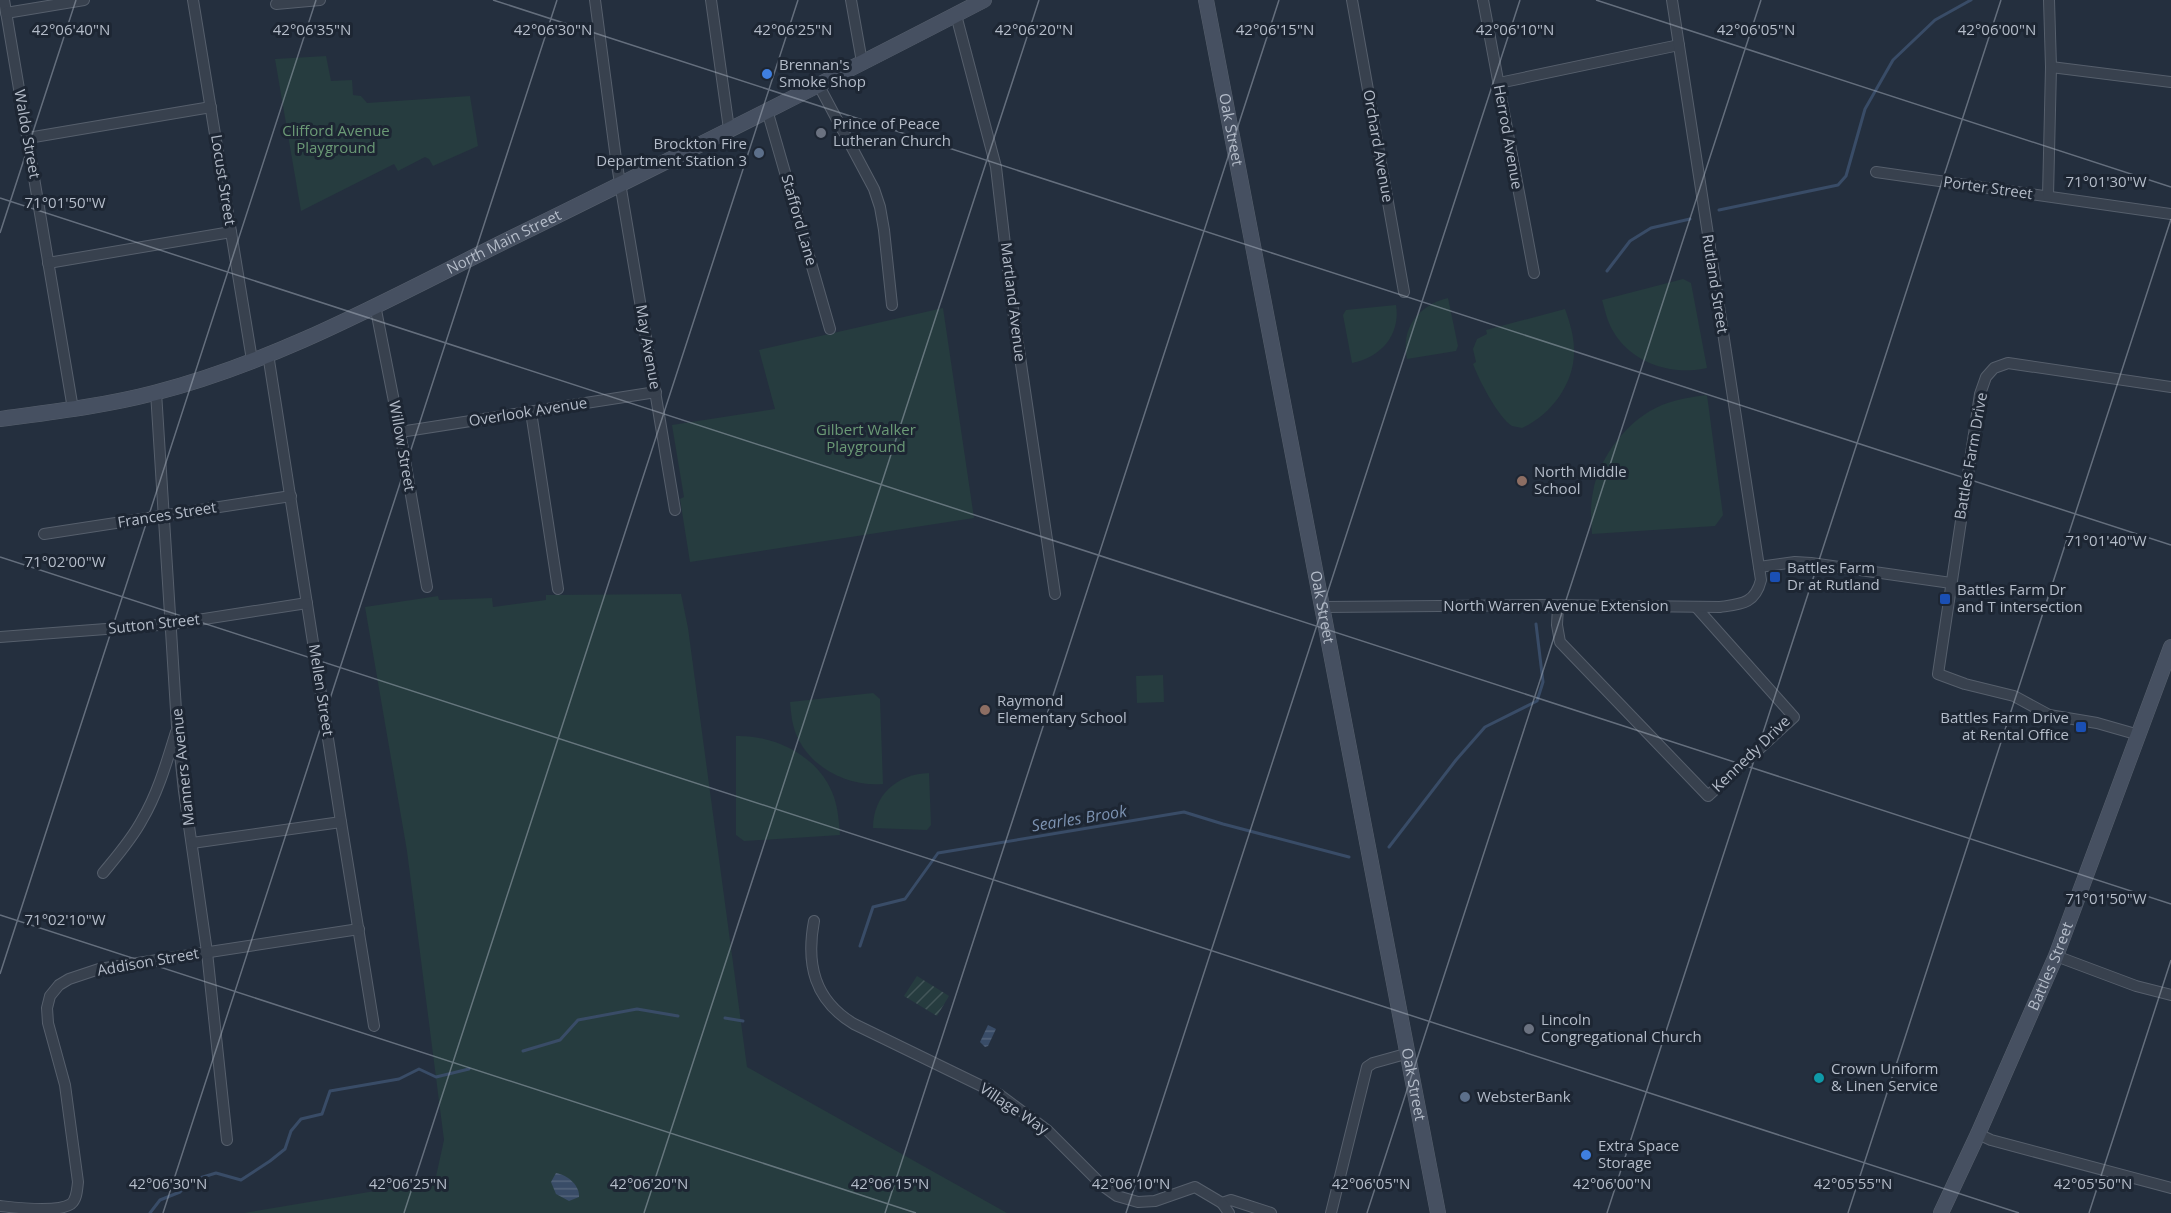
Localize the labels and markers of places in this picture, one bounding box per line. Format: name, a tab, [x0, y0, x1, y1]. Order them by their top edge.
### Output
place label: Brennan's Smoke Shop	[779, 54, 866, 91]
marker: Brennan's Smoke Shop	[760, 67, 774, 81]
place label: Prince of Peace Lutheran Church	[833, 113, 951, 150]
marker: Prince of Peace Lutheran Church	[814, 126, 828, 140]
place label: Brockton Fire Department Station 3	[596, 133, 747, 170]
marker: Brockton Fire Department Station 3	[752, 146, 766, 160]
place label: North Middle School	[1534, 461, 1627, 498]
marker: North Middle School	[1515, 474, 1529, 488]
place label: Battles Farm Dr at Rutland	[1787, 557, 1880, 594]
marker: Battles Farm Dr at Rutland	[1768, 570, 1782, 584]
place label: Battles Farm Dr and T intersection	[1957, 579, 2083, 616]
marker: Battles Farm Dr and T intersection	[1938, 592, 1952, 606]
place label: Raymond Elementary School	[997, 690, 1127, 727]
marker: Raymond Elementary School	[978, 703, 992, 717]
place label: Battles Farm Drive at Rental Office	[1940, 707, 2069, 744]
marker: Battles Farm Drive at Rental Office	[2074, 720, 2088, 734]
place label: Lincoln Congregational Church	[1541, 1009, 1702, 1046]
marker: Lincoln Congregational Church	[1522, 1022, 1536, 1036]
place label: Crown Uniform & Linen Service	[1831, 1058, 1938, 1095]
marker: Crown Uniform & Linen Service	[1812, 1071, 1826, 1085]
place label: WebsterBank	[1477, 1086, 1571, 1106]
marker: WebsterBank	[1458, 1090, 1472, 1104]
place label: Extra Space Storage	[1598, 1135, 1679, 1172]
marker: Extra Space Storage	[1579, 1148, 1593, 1162]

